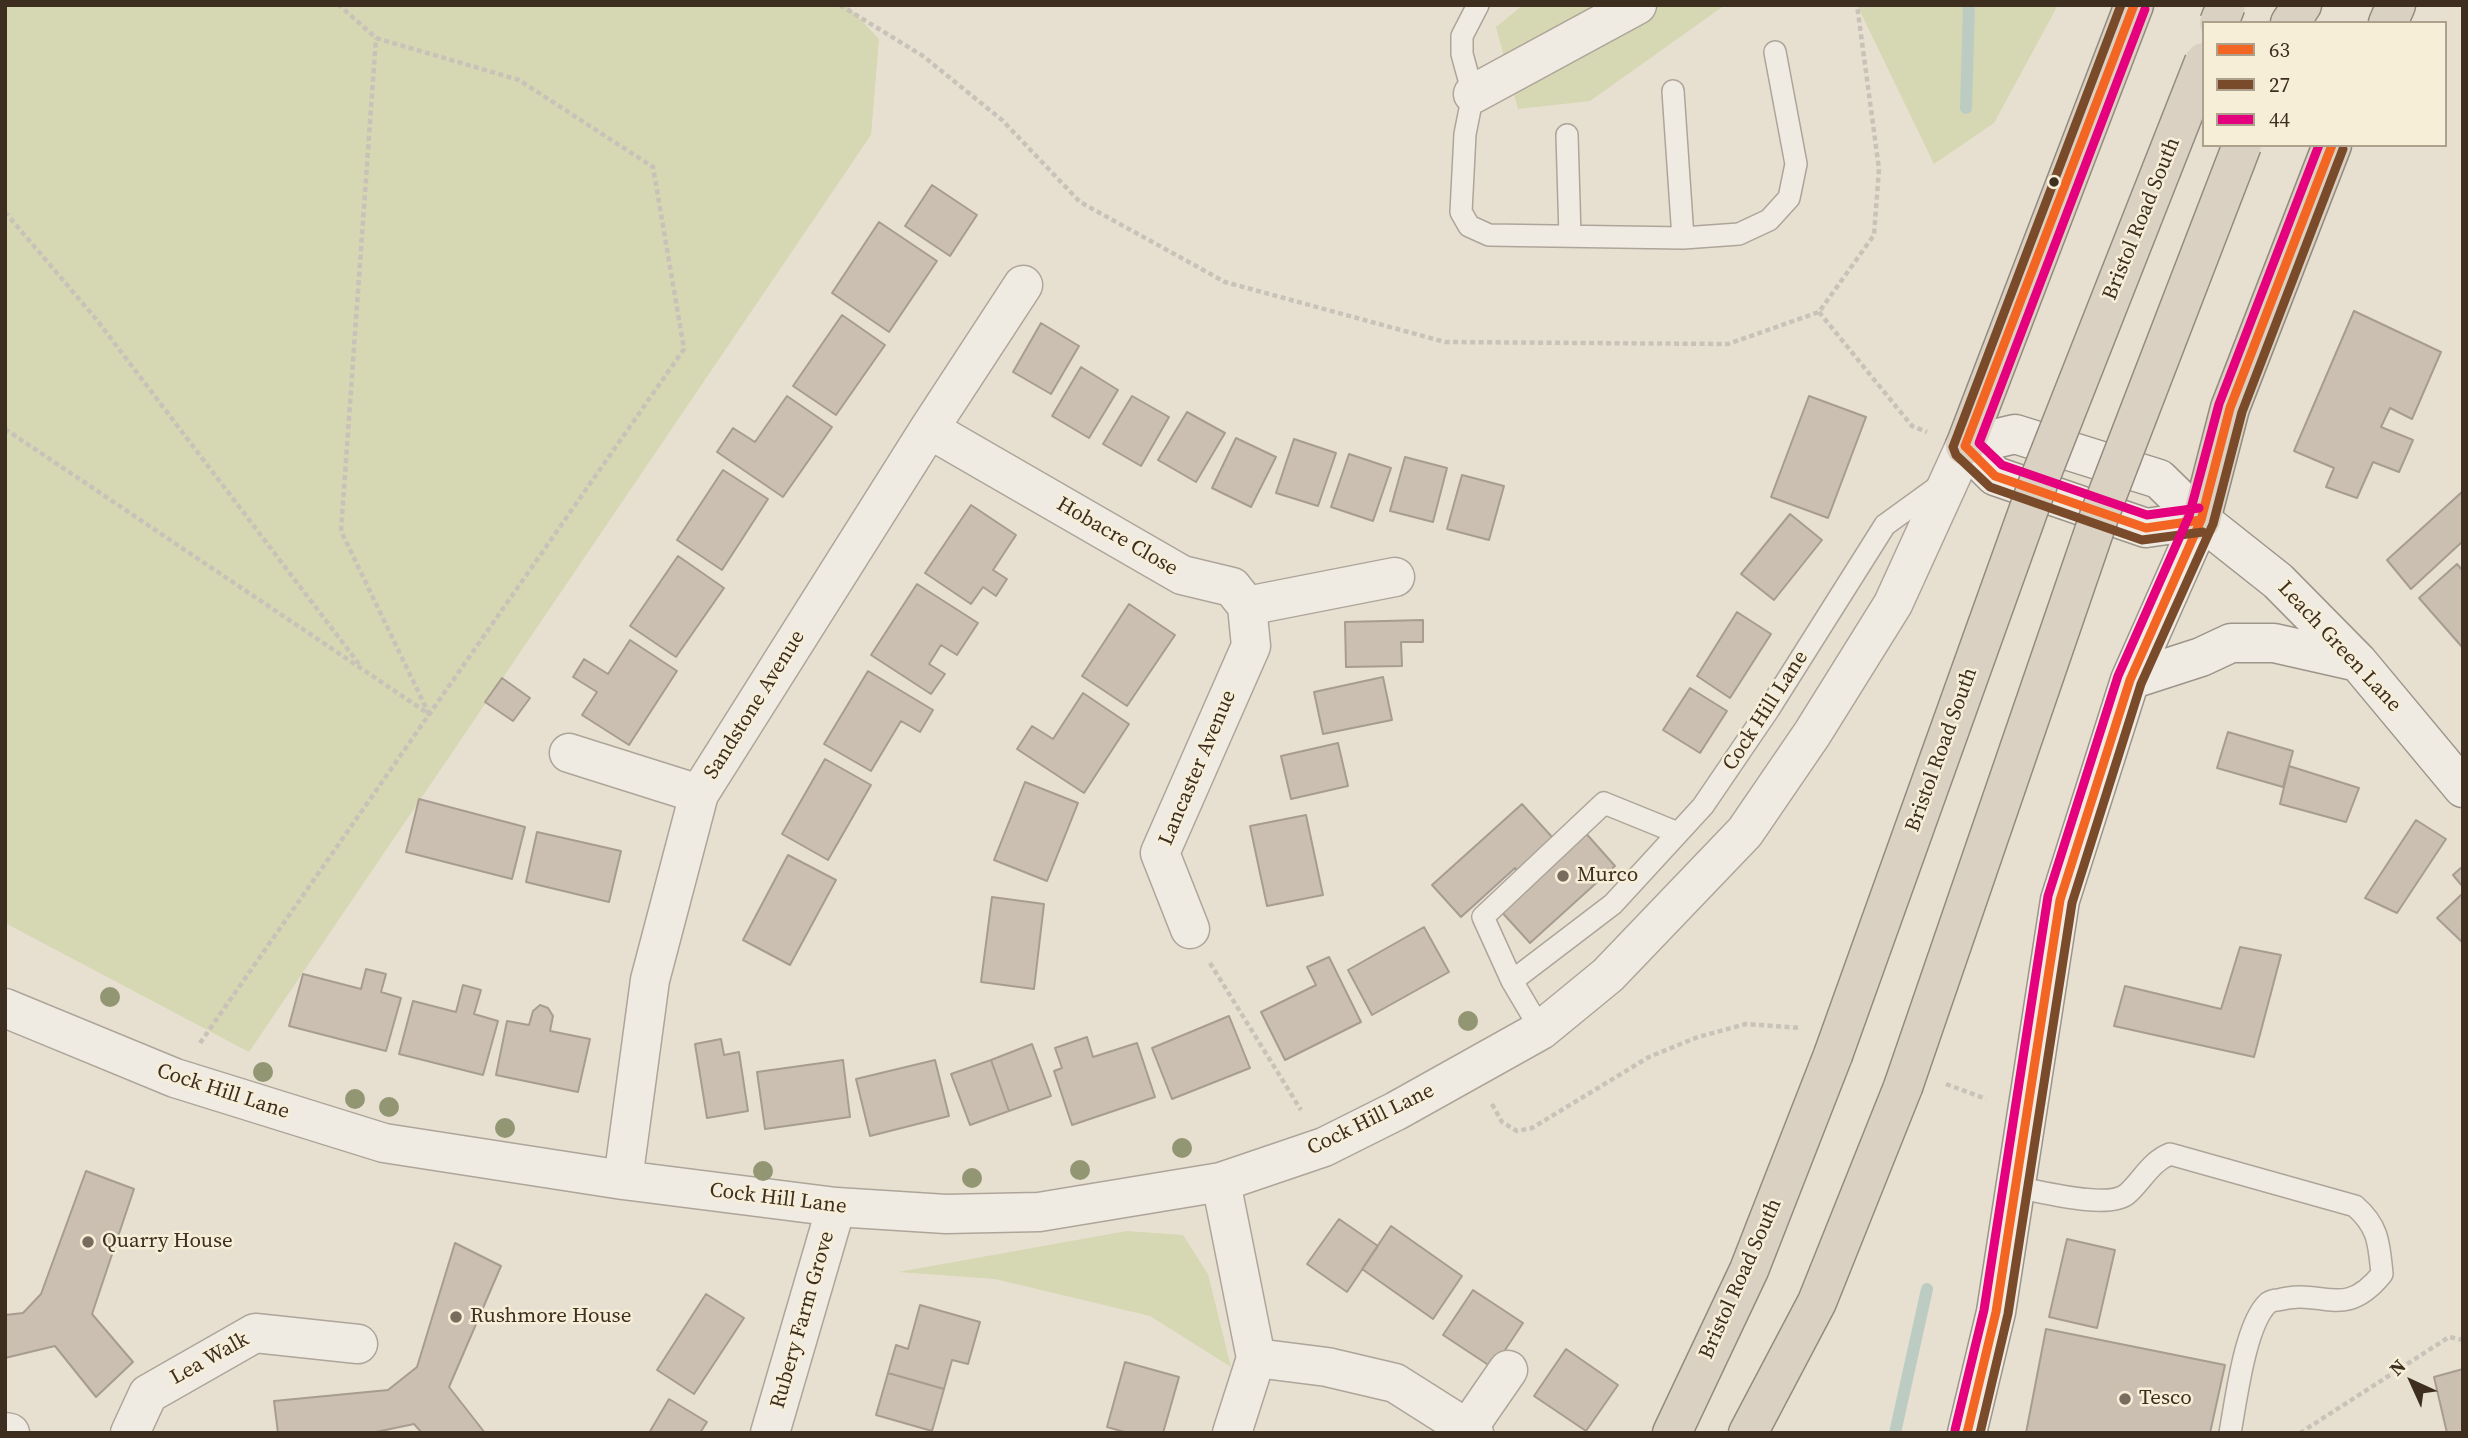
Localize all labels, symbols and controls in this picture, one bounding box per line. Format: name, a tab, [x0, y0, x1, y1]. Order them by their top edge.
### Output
legend	[2202, 21, 2447, 147]
text: 63	[2269, 35, 2290, 64]
text: 27	[2269, 70, 2290, 99]
text: 44	[2269, 105, 2290, 134]
street label: Bristol Road South	[2098, 134, 2186, 304]
unlabelled marker	[2047, 175, 2061, 189]
street label: Hobacre Close	[1052, 492, 1182, 582]
street label: Leach Green Lane	[2272, 576, 2406, 718]
street label: Sandstone Avenue	[699, 626, 811, 784]
street label: Cock Hill Lane	[1718, 646, 1814, 776]
street label: Bristol Road South	[1901, 664, 1983, 836]
street label: Lancaster Avenue	[1154, 687, 1242, 849]
place label: Murco	[1577, 863, 1638, 889]
marker: Murco	[1555, 868, 1571, 884]
street label: Cock Hill Lane	[154, 1059, 292, 1125]
street label: Cock Hill Lane	[1303, 1078, 1439, 1162]
street label: Cock Hill Lane	[708, 1178, 848, 1220]
street label: Bristol Road South	[1694, 1195, 1788, 1363]
street label: Rubery Farm Grove	[766, 1228, 840, 1412]
place label: Quarry House	[102, 1229, 233, 1255]
marker: Quarry House	[80, 1234, 96, 1250]
place label: Rushmore House	[470, 1304, 631, 1330]
marker: Rushmore House	[448, 1309, 464, 1325]
street label: Lea Walk	[166, 1327, 254, 1391]
north arrow	[2377, 1347, 2447, 1417]
text: N	[2383, 1353, 2411, 1381]
place label: Tesco	[2139, 1386, 2192, 1412]
marker: Tesco	[2117, 1391, 2133, 1407]

